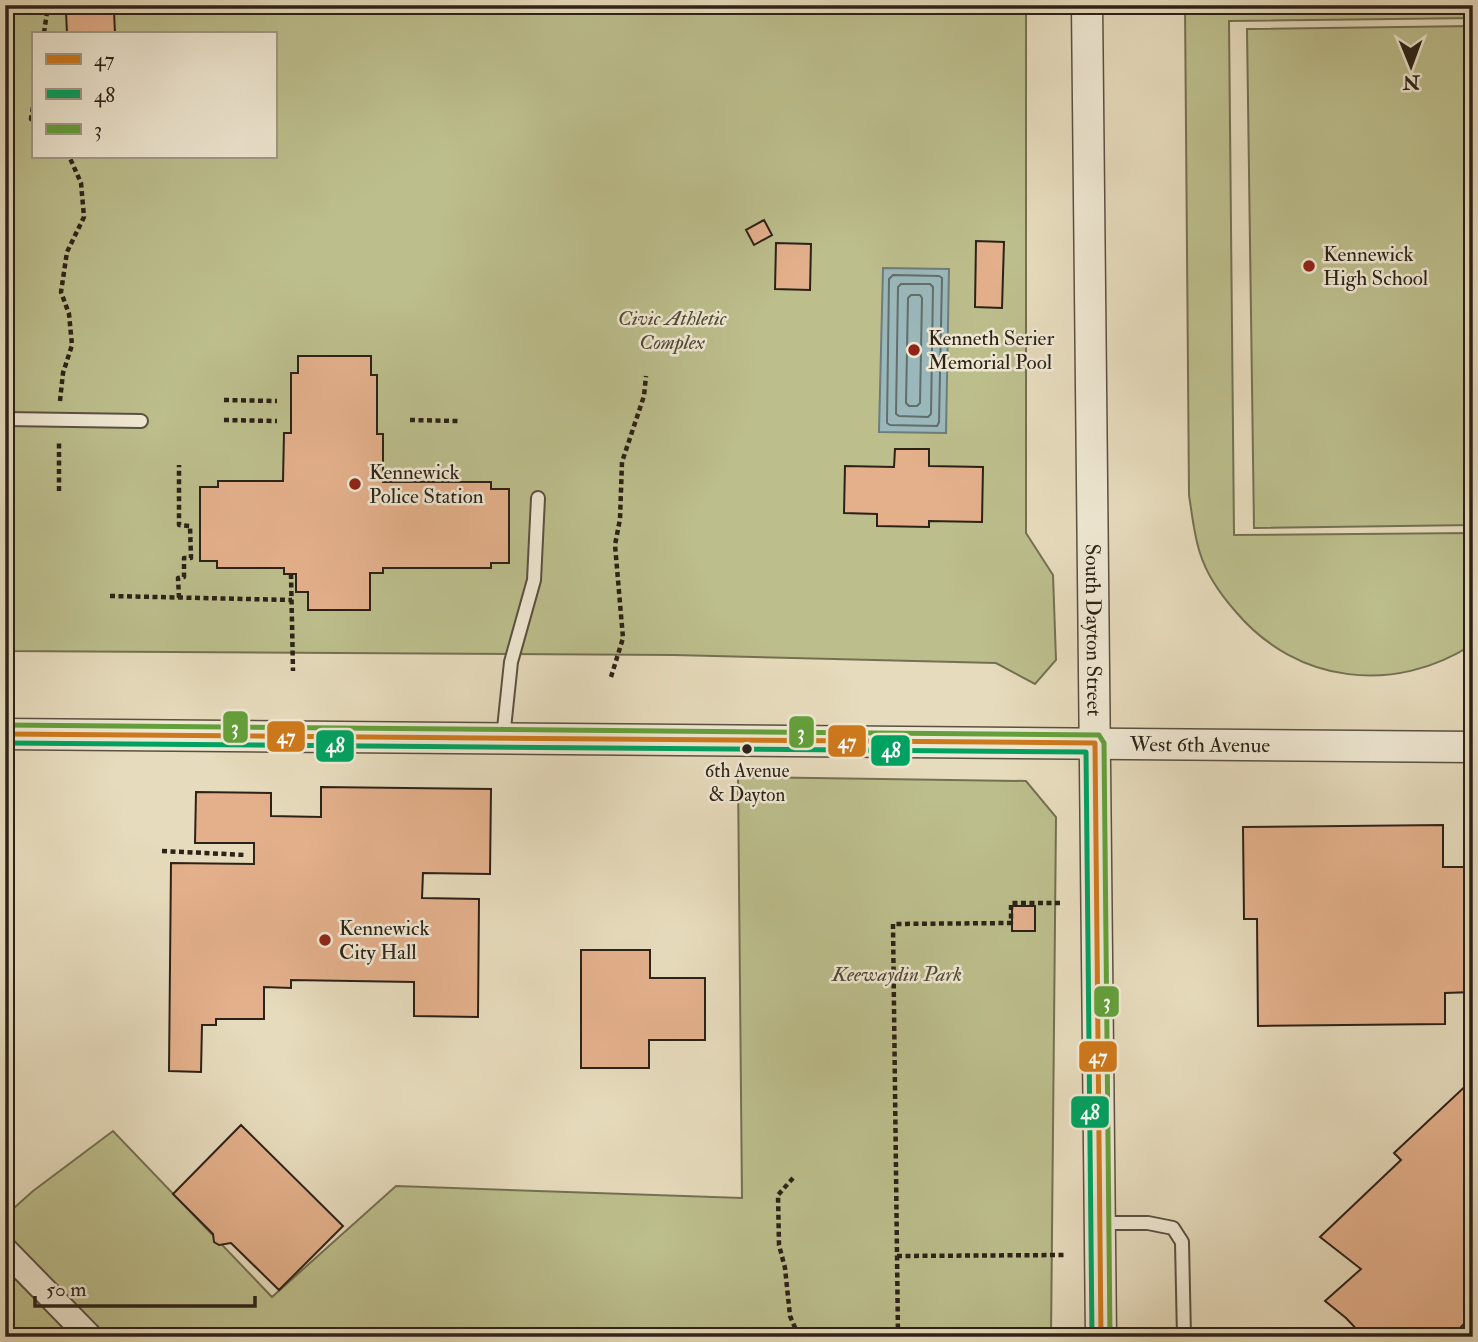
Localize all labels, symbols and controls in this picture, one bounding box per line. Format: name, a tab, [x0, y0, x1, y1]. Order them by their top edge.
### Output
legend	[32, 32, 276, 158]
north arrow	[1376, 32, 1446, 102]
text: 47	[94, 46, 115, 73]
text: N	[1402, 70, 1421, 94]
text: 48	[94, 82, 115, 109]
text: 3	[94, 116, 102, 143]
place label: Kennewick High School	[1323, 241, 1429, 292]
marker: Kennewick High School	[1301, 258, 1317, 274]
park label: Civic Athletic Complex	[618, 305, 727, 356]
place label: Kenneth Serier Memorial Pool	[928, 325, 1054, 376]
marker: Kenneth Serier Memorial Pool	[906, 342, 922, 358]
place label: Kennewick Police Station	[369, 459, 484, 510]
marker: Kennewick Police Station	[347, 476, 363, 492]
street label: South Dayton Street	[1079, 544, 1107, 716]
line badge: 3	[222, 710, 249, 744]
line badge: 3	[788, 715, 815, 749]
text: 3	[231, 716, 239, 740]
line badge: 47	[266, 720, 306, 753]
text: 3	[797, 721, 805, 745]
line badge: 47	[827, 724, 867, 758]
text: 47	[276, 725, 296, 749]
line badge: 48	[315, 729, 355, 763]
text: 47	[837, 730, 857, 754]
street label: West 6th Avenue	[1129, 731, 1270, 759]
text: 48	[324, 734, 345, 758]
line badge: 48	[870, 734, 911, 767]
text: 48	[880, 739, 901, 763]
marker: 6th Avenue & Dayton	[740, 742, 754, 756]
place label: 6th Avenue & Dayton	[705, 759, 789, 807]
place label: Kennewick City Hall	[339, 915, 430, 966]
marker: Kennewick City Hall	[317, 932, 333, 948]
park label: Keewaydin Park	[831, 961, 962, 988]
line badge: 3	[1093, 985, 1120, 1018]
text: 3	[1103, 990, 1111, 1014]
line badge: 47	[1078, 1040, 1118, 1073]
text: 47	[1088, 1045, 1108, 1069]
line badge: 48	[1070, 1095, 1110, 1129]
text: 48	[1079, 1101, 1100, 1125]
scale bar	[35, 1265, 256, 1309]
text: 50 m	[46, 1276, 87, 1303]

